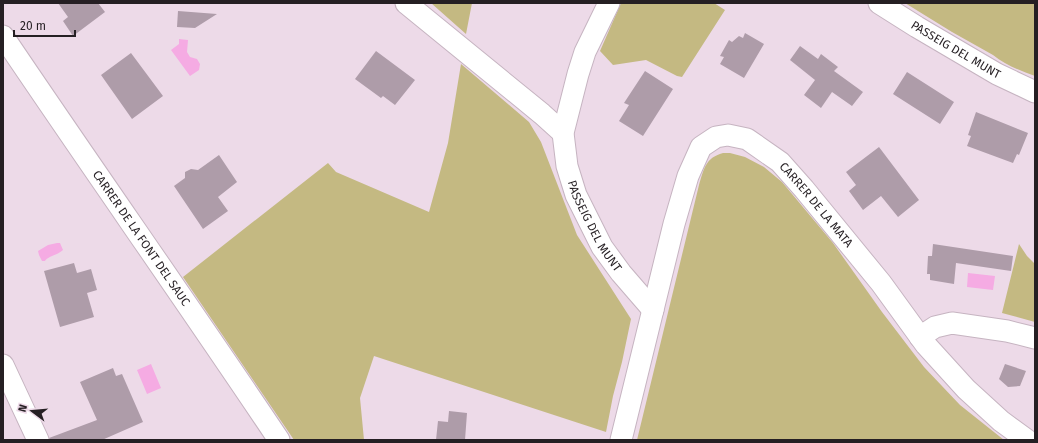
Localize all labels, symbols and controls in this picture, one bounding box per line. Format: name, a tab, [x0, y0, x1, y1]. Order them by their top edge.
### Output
scale bar	[14, 12, 75, 38]
street label: PASSEIG DEL MUNT	[908, 18, 1004, 82]
text: 20 m	[20, 19, 46, 33]
street label: CARRER DE LA MATA	[777, 159, 856, 250]
street label: CARRER DE LA FONT DEL SAUC	[90, 168, 193, 309]
street label: PASSEIG DEL MUNT	[565, 179, 625, 275]
north arrow	[12, 391, 52, 431]
text: N	[16, 403, 30, 414]

